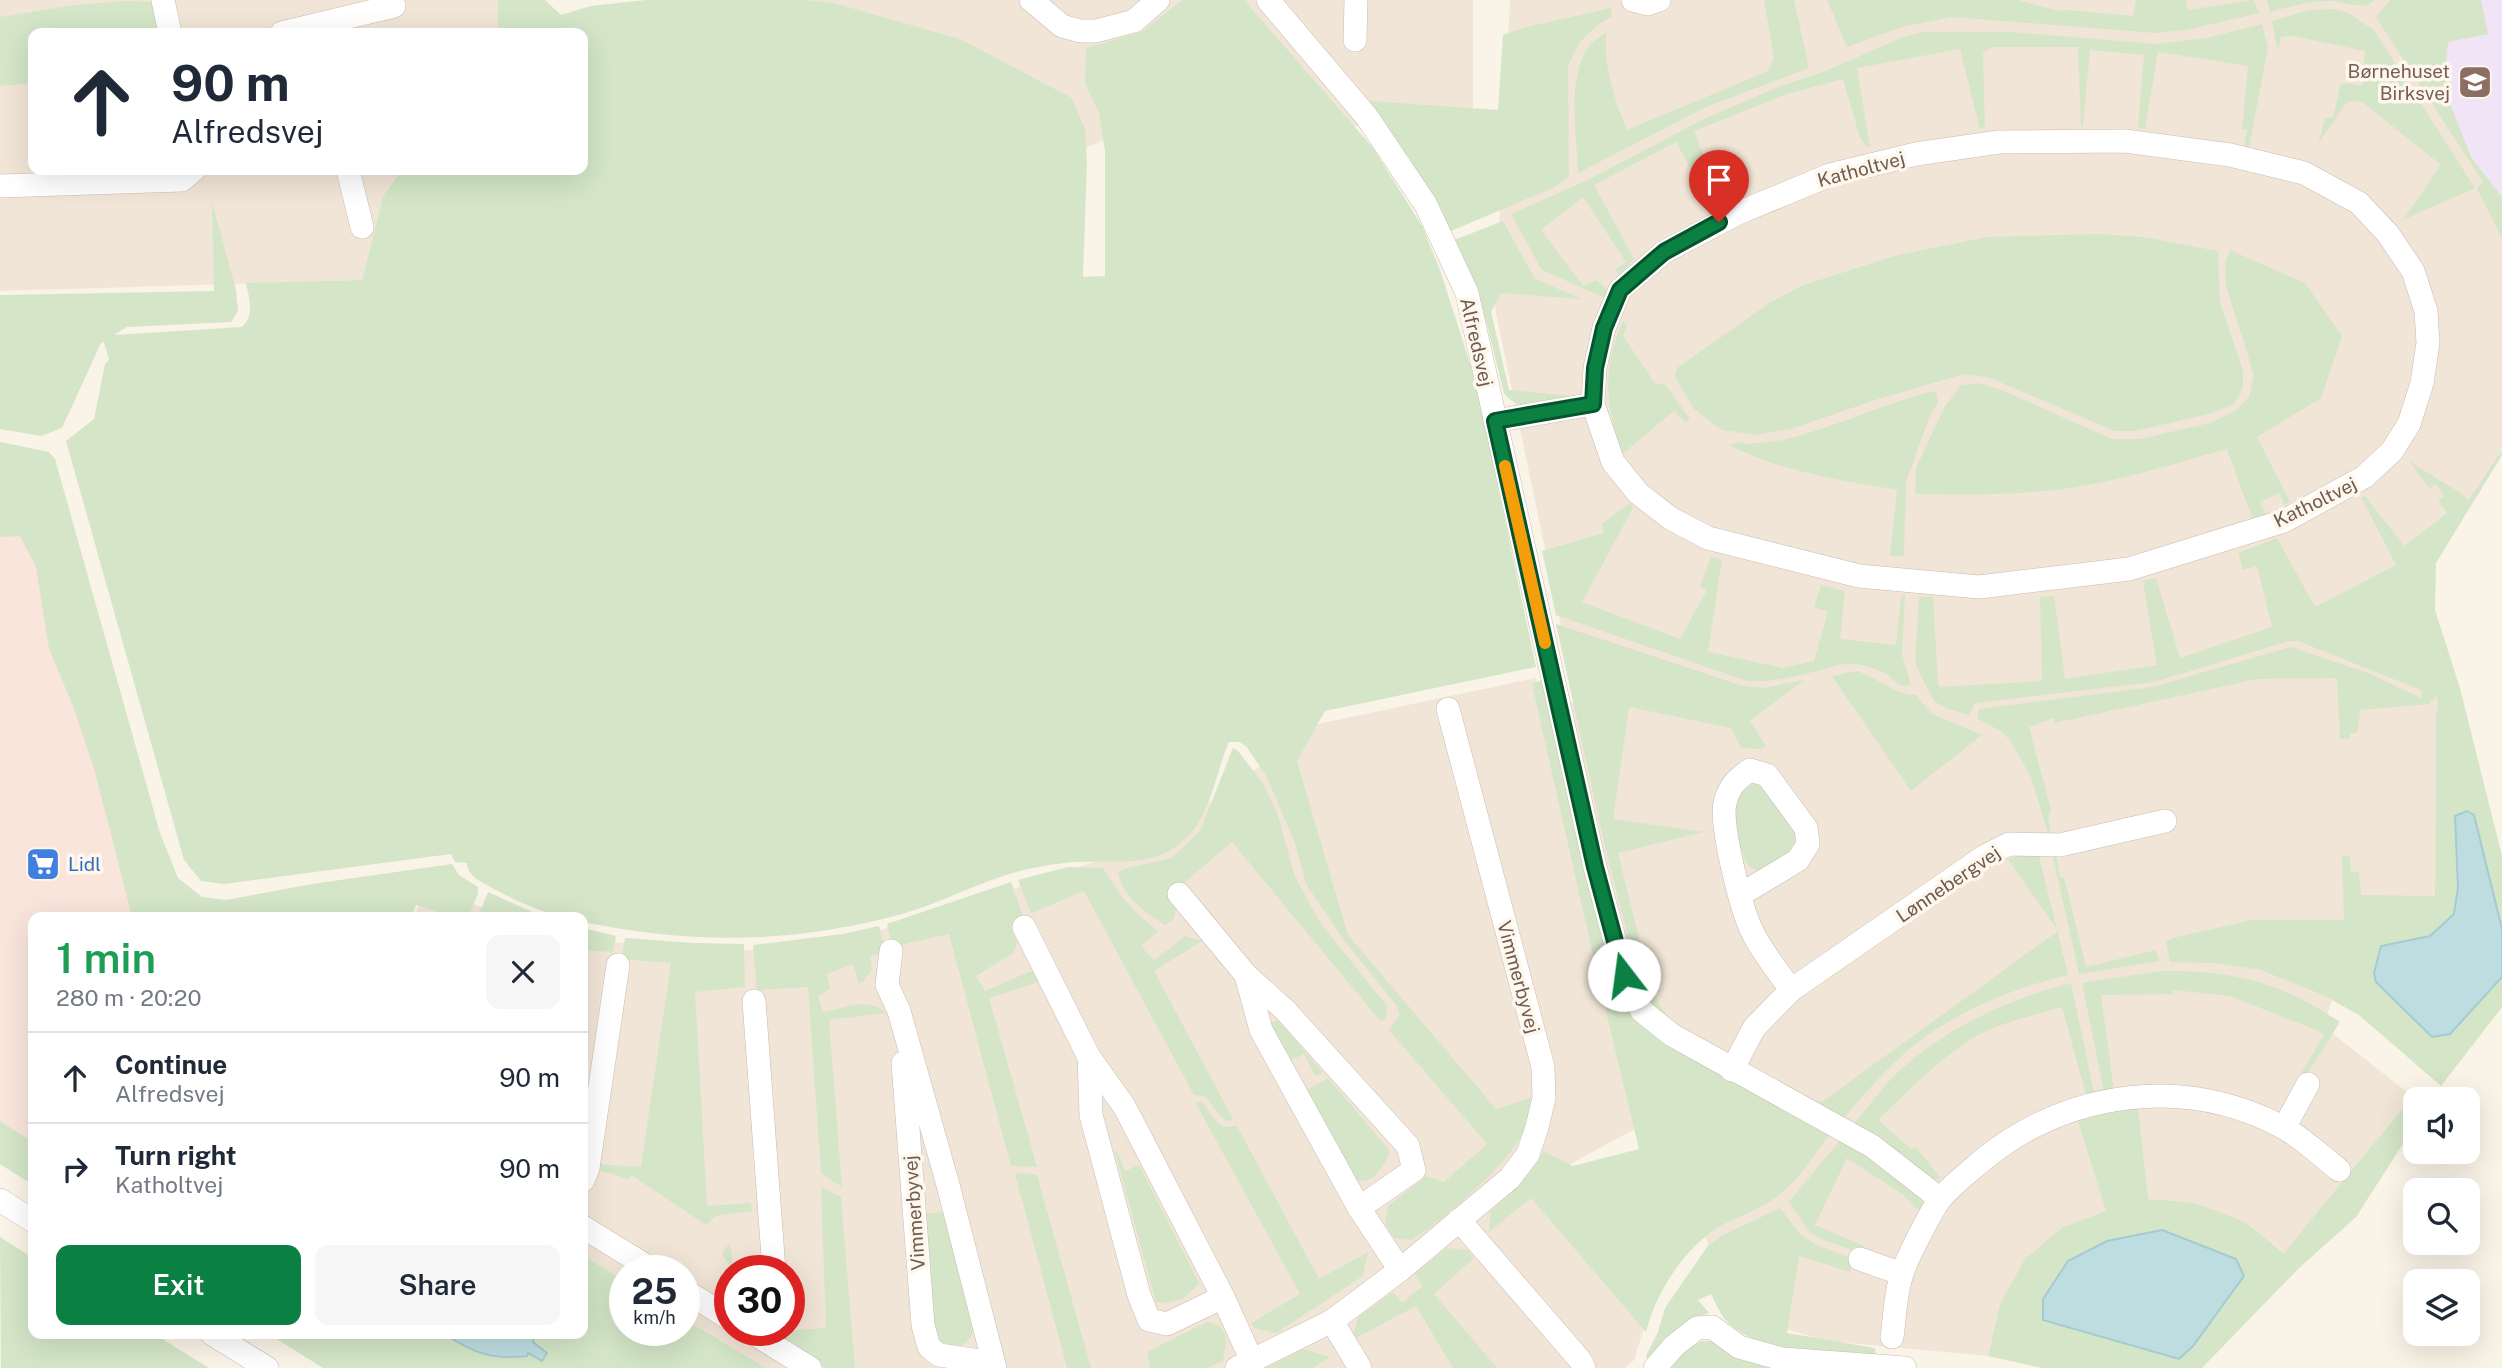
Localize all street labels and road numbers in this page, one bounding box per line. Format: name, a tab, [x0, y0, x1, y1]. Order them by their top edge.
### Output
street label: Katholtvej	[1815, 147, 1907, 191]
street label: Alfredsvej	[1456, 295, 1498, 389]
street label: Katholtvej	[2270, 472, 2360, 532]
street label: Lønnebergvej	[1892, 841, 2004, 927]
street label: Vimmerbyvej	[1493, 918, 1545, 1036]
street label: Vimmerbyvej	[899, 1155, 929, 1271]

